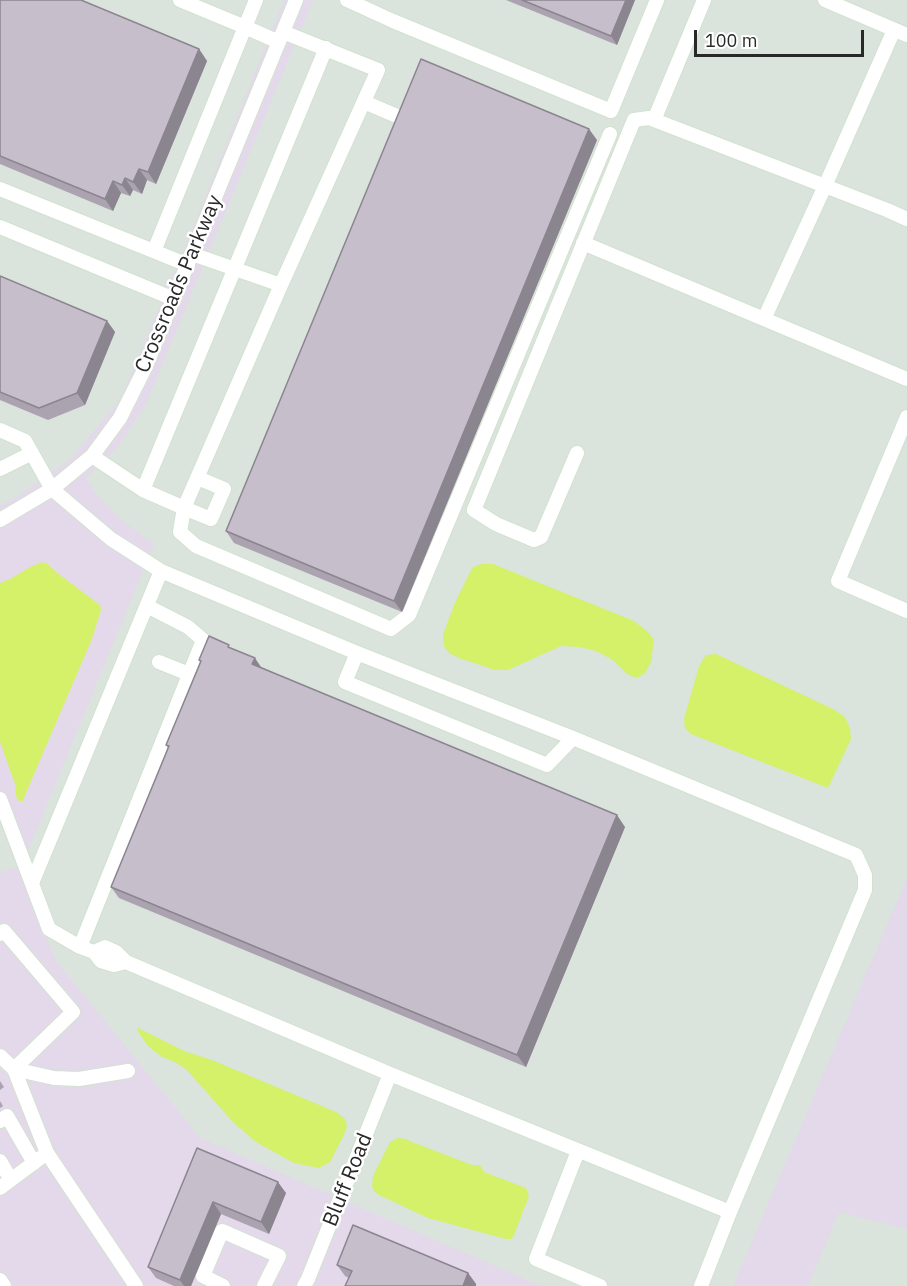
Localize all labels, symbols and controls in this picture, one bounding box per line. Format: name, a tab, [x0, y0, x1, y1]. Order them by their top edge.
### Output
scale bar	[697, 18, 866, 56]
text: 100 m	[705, 29, 757, 52]
street label: Crossroads Parkway	[130, 191, 228, 377]
street label: Bluff Road	[318, 1130, 378, 1230]

